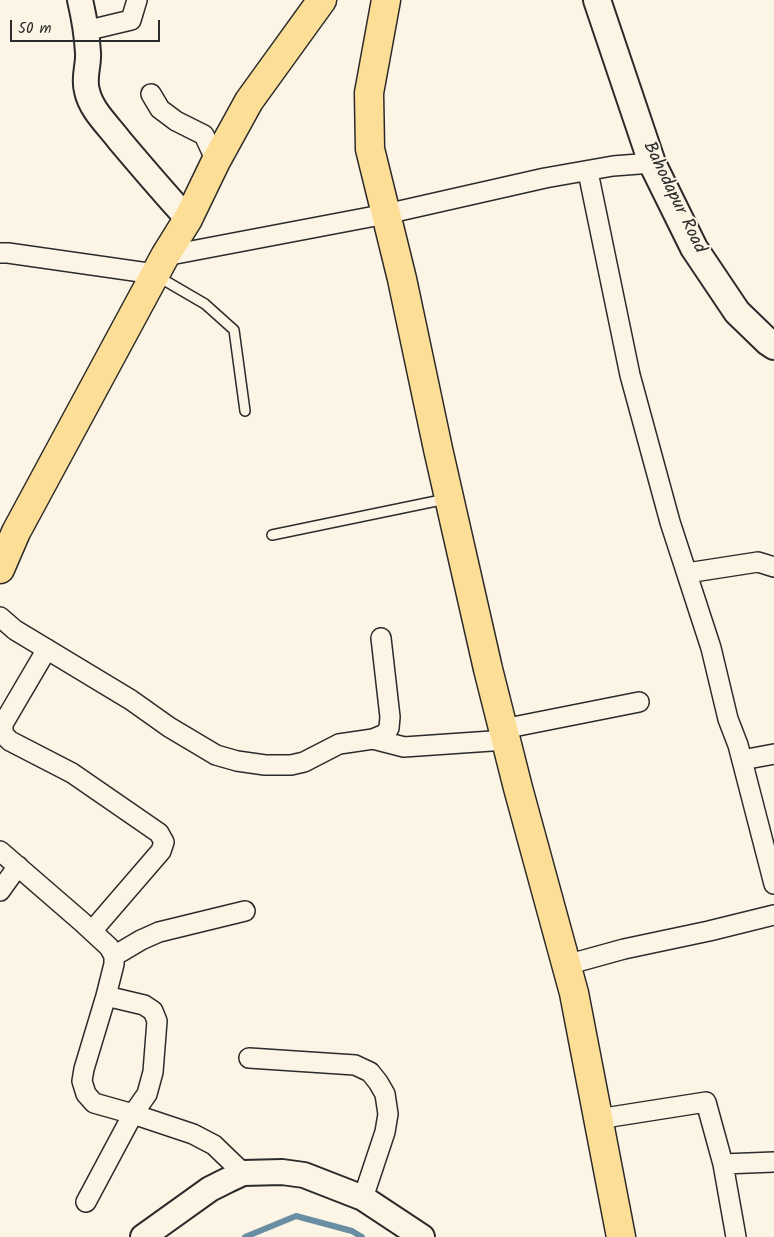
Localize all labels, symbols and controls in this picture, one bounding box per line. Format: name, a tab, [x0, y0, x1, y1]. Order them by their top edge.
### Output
scale bar	[12, 10, 162, 42]
text: 50 m	[18, 17, 52, 41]
street label: Bahodapur Road	[637, 139, 709, 257]

